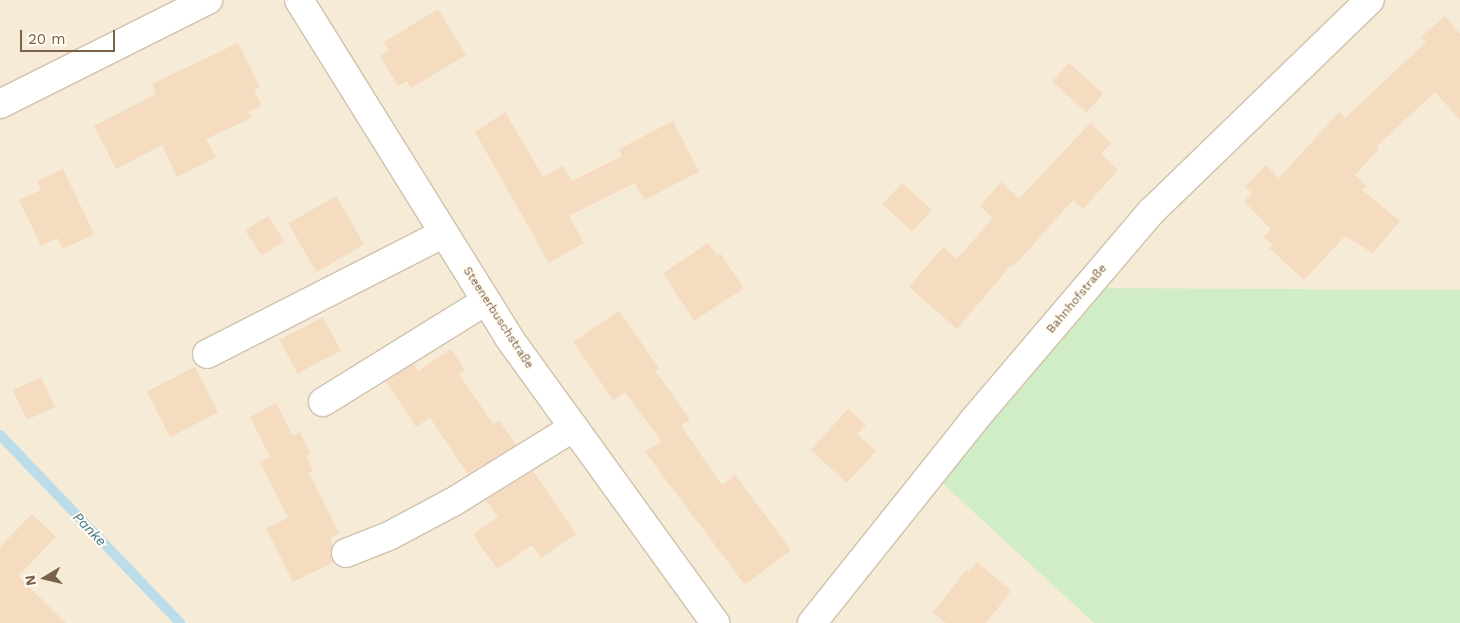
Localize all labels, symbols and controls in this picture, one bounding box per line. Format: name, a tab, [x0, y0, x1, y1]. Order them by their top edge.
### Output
scale bar	[22, 20, 118, 52]
text: 20 m	[28, 30, 66, 48]
street label: Bahnhofstraße	[1044, 261, 1110, 337]
street label: Steenerbuschstraße	[460, 264, 536, 372]
water label: Panke	[70, 509, 110, 549]
north arrow	[20, 553, 70, 603]
text: N	[21, 574, 39, 587]

